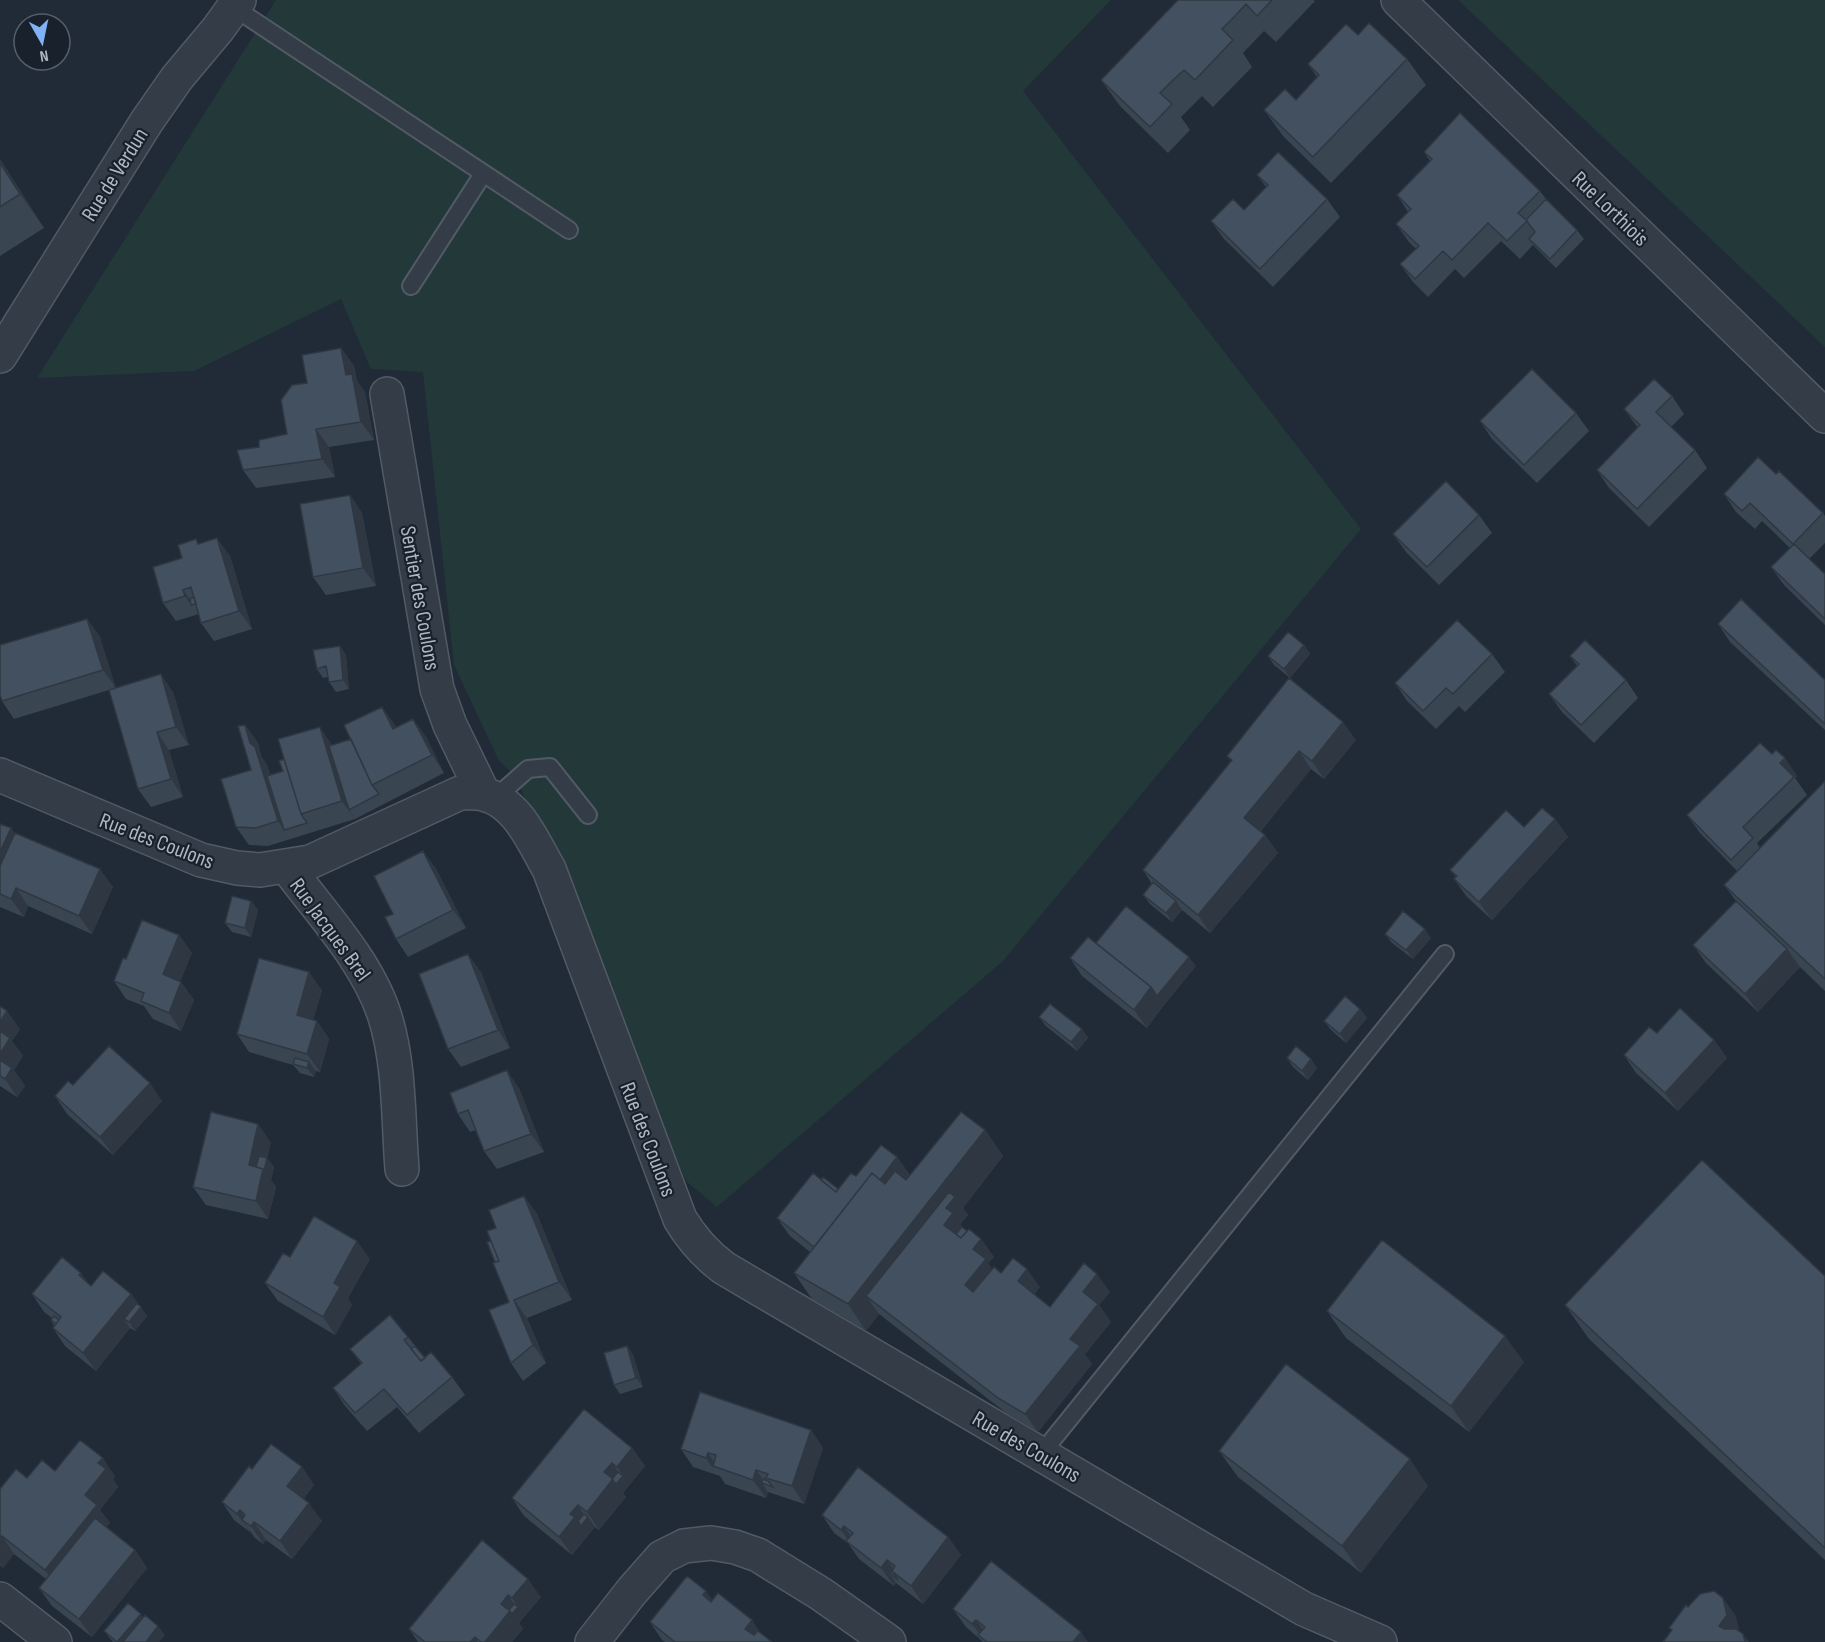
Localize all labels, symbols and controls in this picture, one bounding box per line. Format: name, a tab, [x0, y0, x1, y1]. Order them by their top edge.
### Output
north arrow	[12, 12, 72, 72]
text: N	[38, 45, 50, 65]
street label: Rue de Verdun	[76, 123, 155, 226]
street label: Rue Lorthiois	[1566, 166, 1654, 252]
street label: Sentier des Coulons	[394, 524, 446, 673]
street label: Rue des Coulons	[95, 807, 218, 876]
street label: Rue Jacques Brel	[283, 873, 376, 987]
street label: Rue des Coulons	[613, 1078, 682, 1201]
street label: Rue des Coulons	[967, 1405, 1085, 1489]

